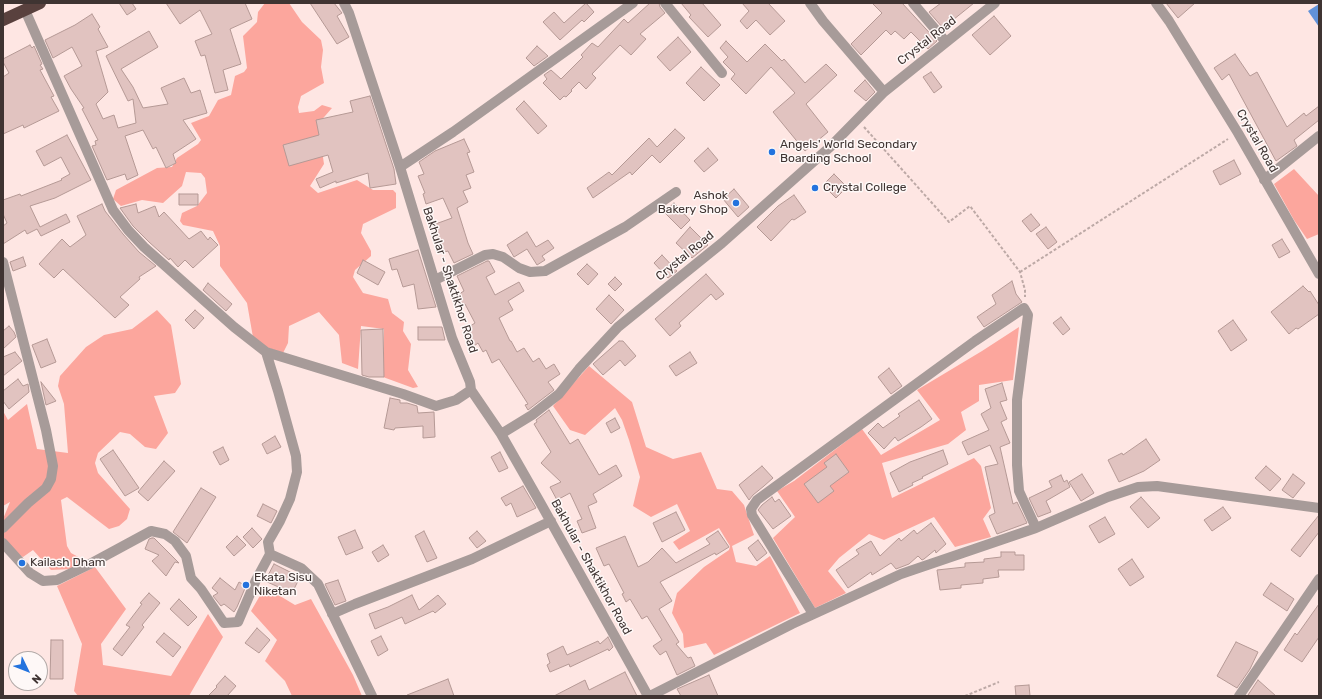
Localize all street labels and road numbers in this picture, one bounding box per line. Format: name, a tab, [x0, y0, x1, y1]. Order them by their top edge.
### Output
street label: Crystal Road	[895, 14, 959, 68]
street label: Crystal Road	[1233, 107, 1281, 175]
street label: Bakhular - Shaktikhor Road	[420, 205, 480, 355]
street label: Crystal Road	[653, 228, 717, 284]
street label: Bakhular - Shaktikhor Road	[548, 497, 634, 637]

